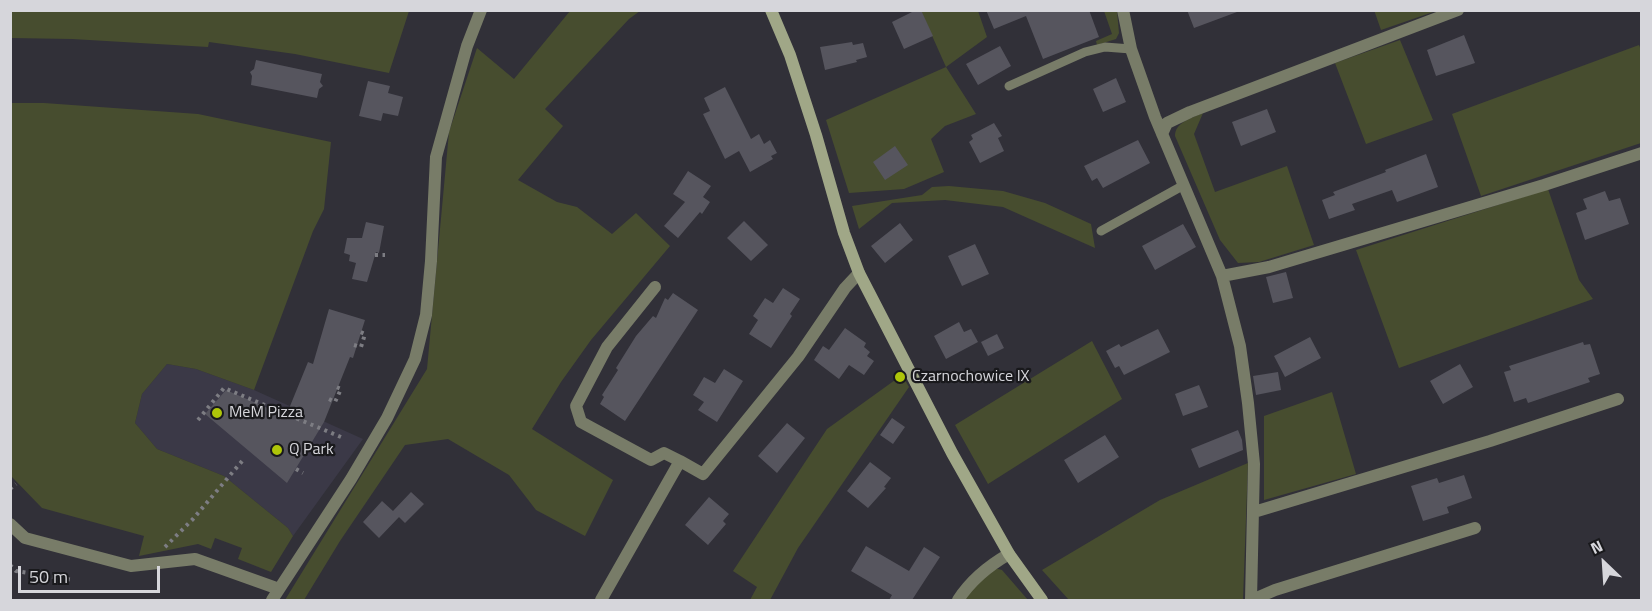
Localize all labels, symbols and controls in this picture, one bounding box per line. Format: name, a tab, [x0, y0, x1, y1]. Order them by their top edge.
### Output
place label: Czarnochowice IX	[912, 367, 1030, 387]
marker: Czarnochowice IX	[893, 370, 907, 384]
place label: MeM Pizza	[229, 403, 303, 423]
marker: MeM Pizza	[210, 406, 224, 420]
place label: Q Park	[289, 440, 334, 460]
marker: Q Park	[270, 443, 284, 457]
north arrow	[1574, 533, 1634, 593]
text: N	[1586, 533, 1606, 560]
scale bar	[21, 554, 164, 592]
text: 50 m	[29, 563, 68, 590]

